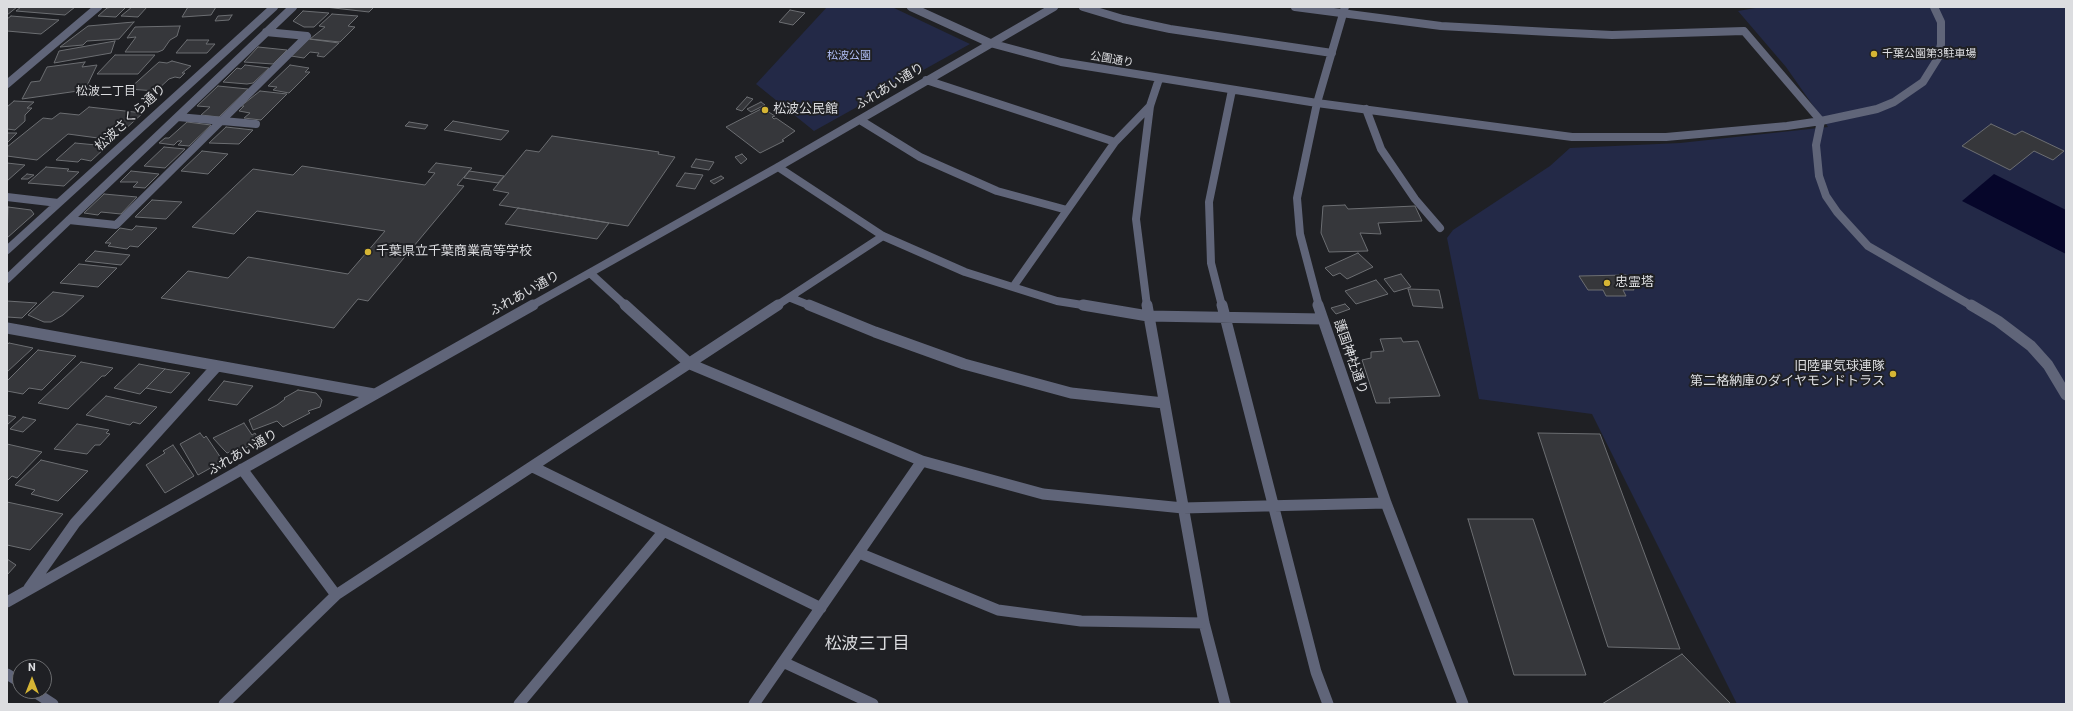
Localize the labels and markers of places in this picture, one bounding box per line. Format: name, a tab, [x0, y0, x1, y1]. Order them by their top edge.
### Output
place label: 千葉公園第3駐車場	[1882, 47, 1976, 61]
marker: 千葉公園第3駐車場	[1869, 49, 1879, 59]
place label: 松波公民館	[773, 102, 838, 118]
marker: 松波公民館	[760, 105, 770, 115]
place label: 千葉県立千葉商業高等学校	[376, 244, 532, 260]
marker: 千葉県立千葉商業高等学校	[363, 247, 373, 257]
place label: 忠霊塔	[1615, 275, 1654, 291]
marker: 忠霊塔	[1602, 278, 1612, 288]
place label: 旧陸軍気球連隊 第二格納庫のダイヤモンドトラス	[1690, 359, 1885, 390]
marker: 旧陸軍気球連隊 第二格納庫のダイヤモンドトラス	[1888, 369, 1898, 379]

